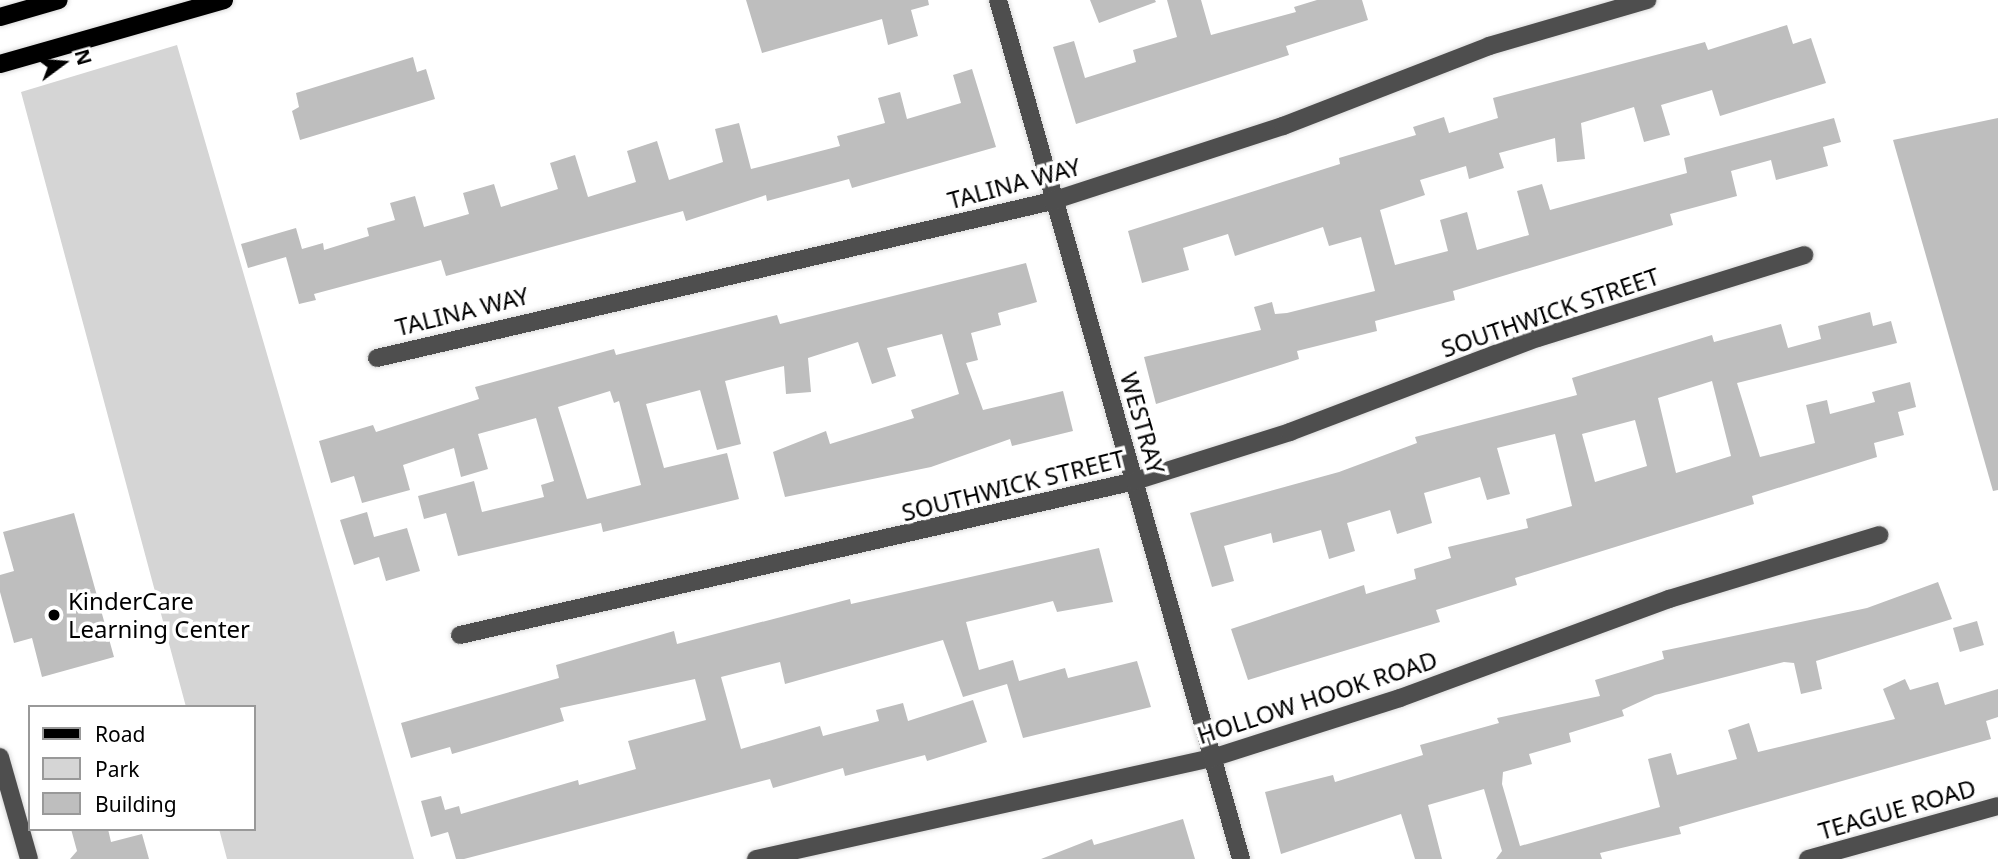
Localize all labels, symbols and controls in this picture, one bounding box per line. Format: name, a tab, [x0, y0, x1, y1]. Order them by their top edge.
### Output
north arrow	[28, 28, 98, 98]
text: N	[69, 46, 98, 68]
street label: TALINA WAY	[944, 151, 1084, 215]
street label: SOUTHWICK STREET	[1437, 261, 1663, 363]
street label: TALINA WAY	[392, 281, 532, 341]
street label: WESTRAY	[1115, 369, 1171, 477]
street label: SOUTHWICK STREET	[899, 443, 1127, 527]
place label: KinderCare Learning Center	[68, 587, 250, 643]
marker: KinderCare Learning Center	[46, 607, 62, 623]
street label: HOLLOW HOOK ROAD	[1193, 645, 1441, 749]
legend	[28, 705, 256, 831]
text: Road	[95, 720, 145, 748]
text: Park	[95, 755, 139, 783]
street label: TEAGUE ROAD	[1815, 773, 1979, 845]
text: Building	[95, 790, 177, 818]

